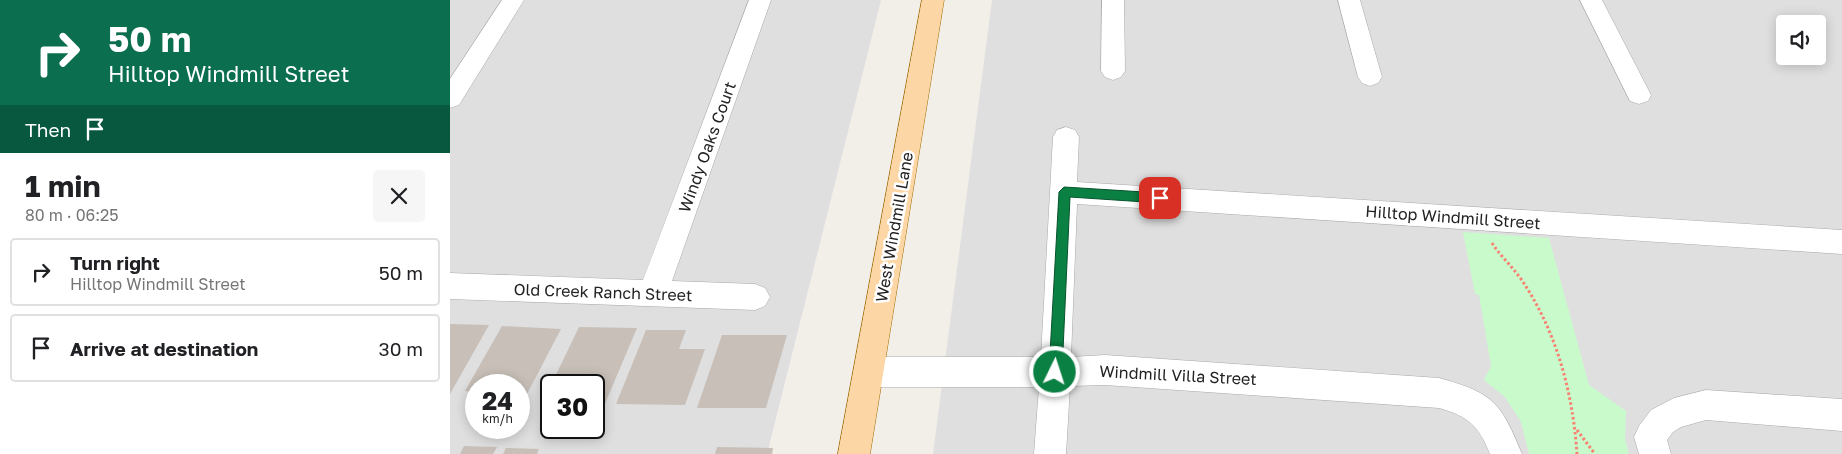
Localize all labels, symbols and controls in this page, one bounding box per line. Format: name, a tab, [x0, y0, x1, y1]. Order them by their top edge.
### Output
map controls	[1776, 15, 1826, 65]
button: sound	[1776, 15, 1826, 65]
text: 50 m	[108, 18, 191, 60]
icon: right	[25, 20, 90, 85]
text: Hilltop Windmill Street	[108, 60, 349, 87]
street label: Windy Oaks Court	[674, 79, 740, 215]
icon: arrive	[81, 115, 109, 143]
text: Then	[25, 118, 71, 141]
street label: West Windmill Lane	[871, 150, 917, 304]
text: 1 min	[25, 168, 101, 204]
button: close	[373, 170, 425, 222]
pin	[1139, 177, 1181, 219]
icon: arrive	[1146, 184, 1174, 212]
street label: Hilltop Windmill Street	[1365, 201, 1541, 233]
text: 80 m · 06:25	[25, 205, 119, 225]
text: Turn right	[70, 251, 160, 274]
icon: right	[27, 258, 55, 286]
text: 50 m	[379, 261, 423, 284]
text: Hilltop Windmill Street	[70, 274, 246, 294]
street label: Old Creek Ranch Street	[513, 279, 693, 305]
icon: arrive	[27, 334, 55, 362]
text: Arrive at destination	[70, 337, 258, 360]
text: 30 m	[379, 337, 423, 360]
position arrow	[1028, 345, 1080, 397]
street label: Windmill Villa Street	[1099, 361, 1257, 389]
speed limit sign: 30	[540, 374, 605, 439]
text: 24	[482, 385, 513, 416]
text: km/h	[482, 411, 513, 426]

